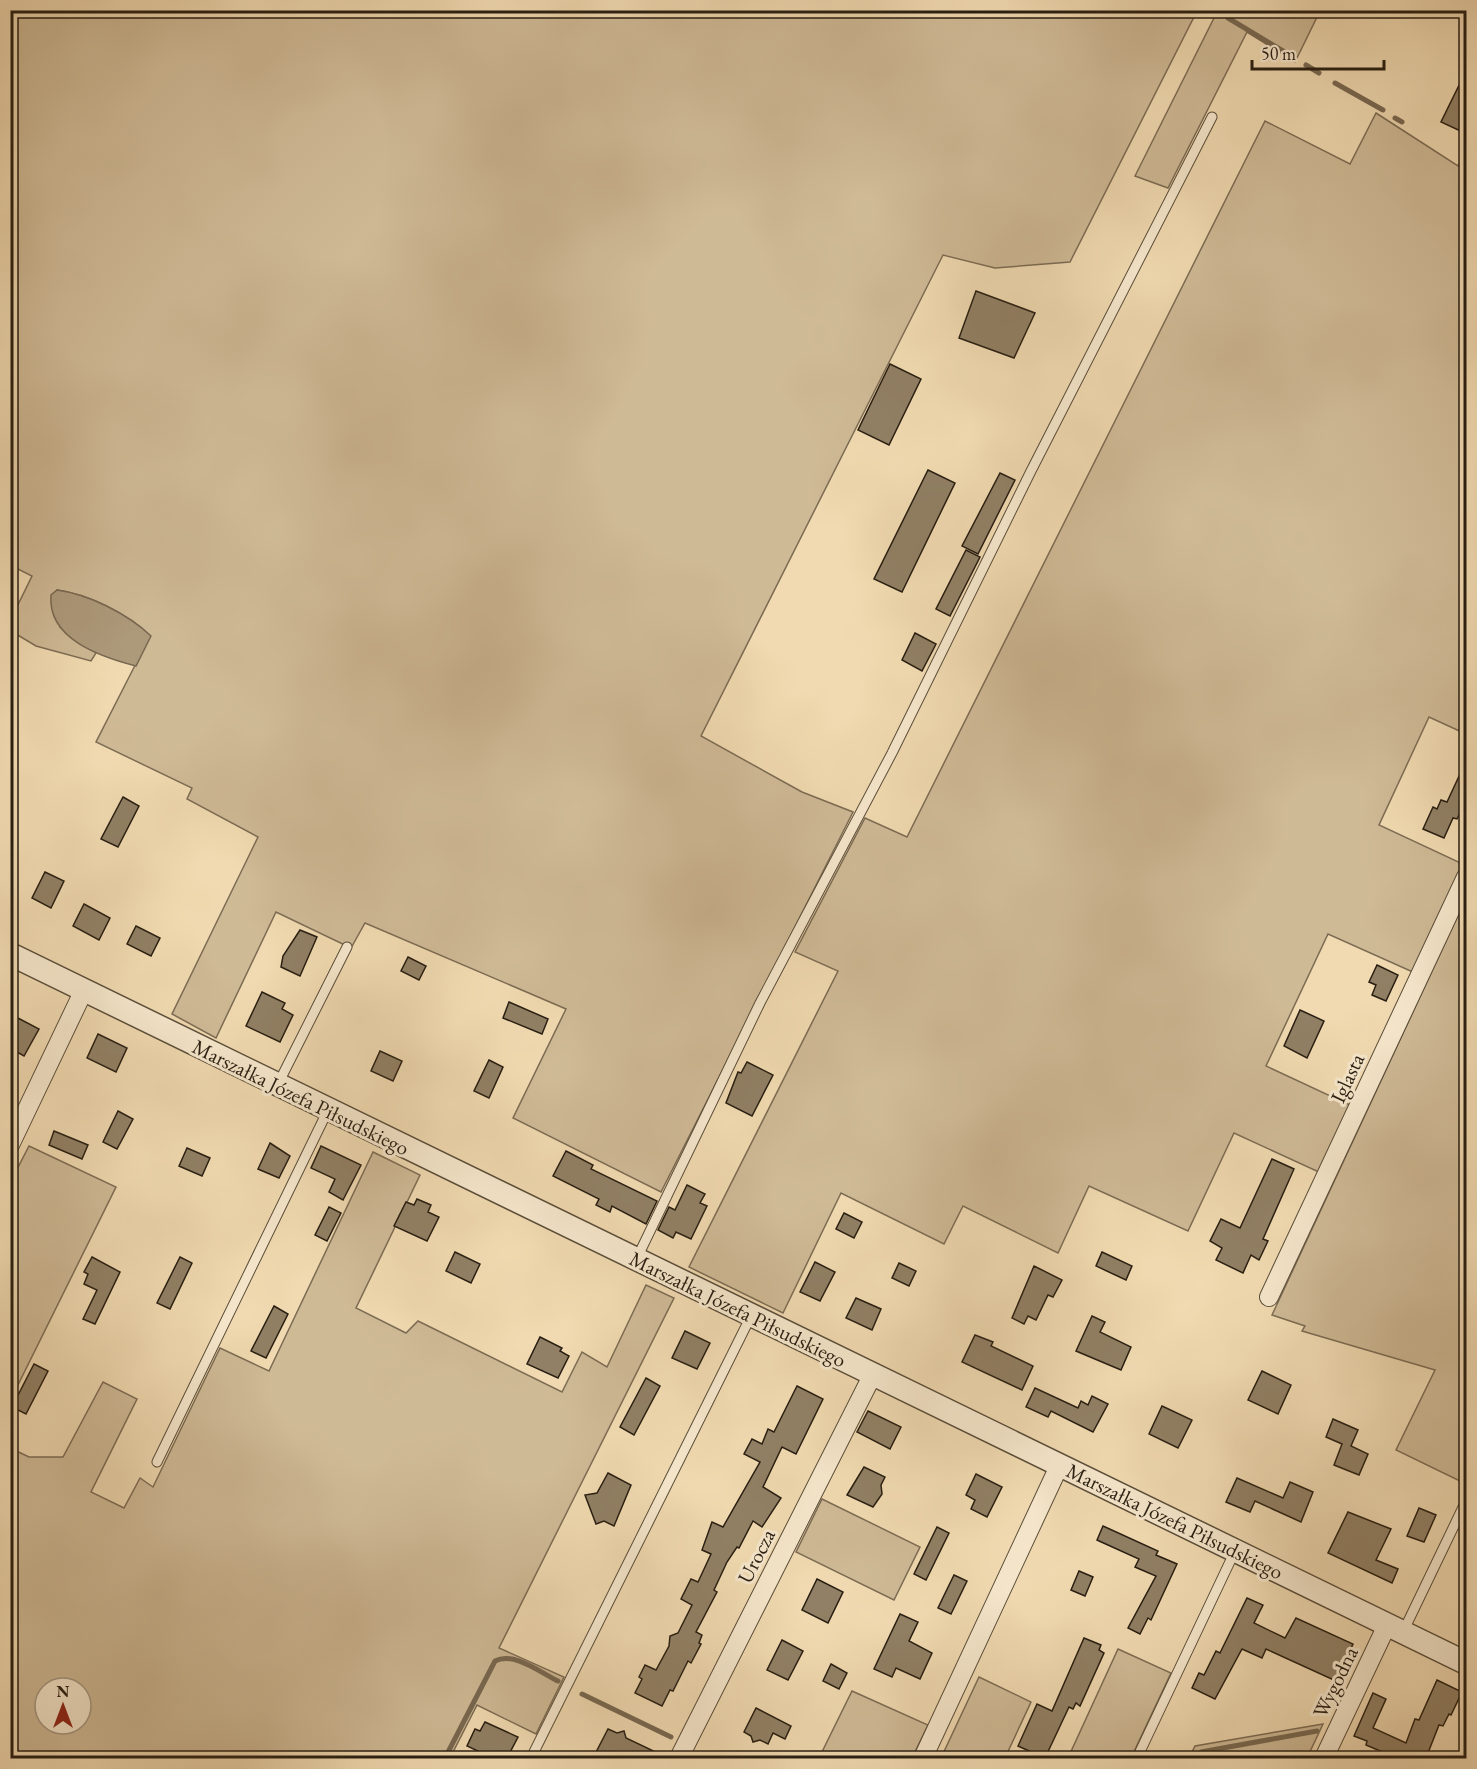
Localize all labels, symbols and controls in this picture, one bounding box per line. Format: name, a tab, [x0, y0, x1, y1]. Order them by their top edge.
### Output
scale bar	[1252, 33, 1384, 71]
text: 50 m	[1261, 42, 1296, 65]
street label: Marszałka Józefa Piłsudskiego	[188, 1033, 414, 1161]
street label: Iglasta	[1324, 1048, 1370, 1107]
street label: Marszałka Józefa Piłsudskiego	[625, 1245, 851, 1373]
street label: Marszałka Józefa Piłsudskiego	[1062, 1457, 1288, 1585]
street label: Urocza	[731, 1524, 781, 1588]
street label: Wygodna	[1306, 1641, 1364, 1722]
north arrow	[33, 1676, 93, 1736]
text: N	[57, 1681, 70, 1702]

